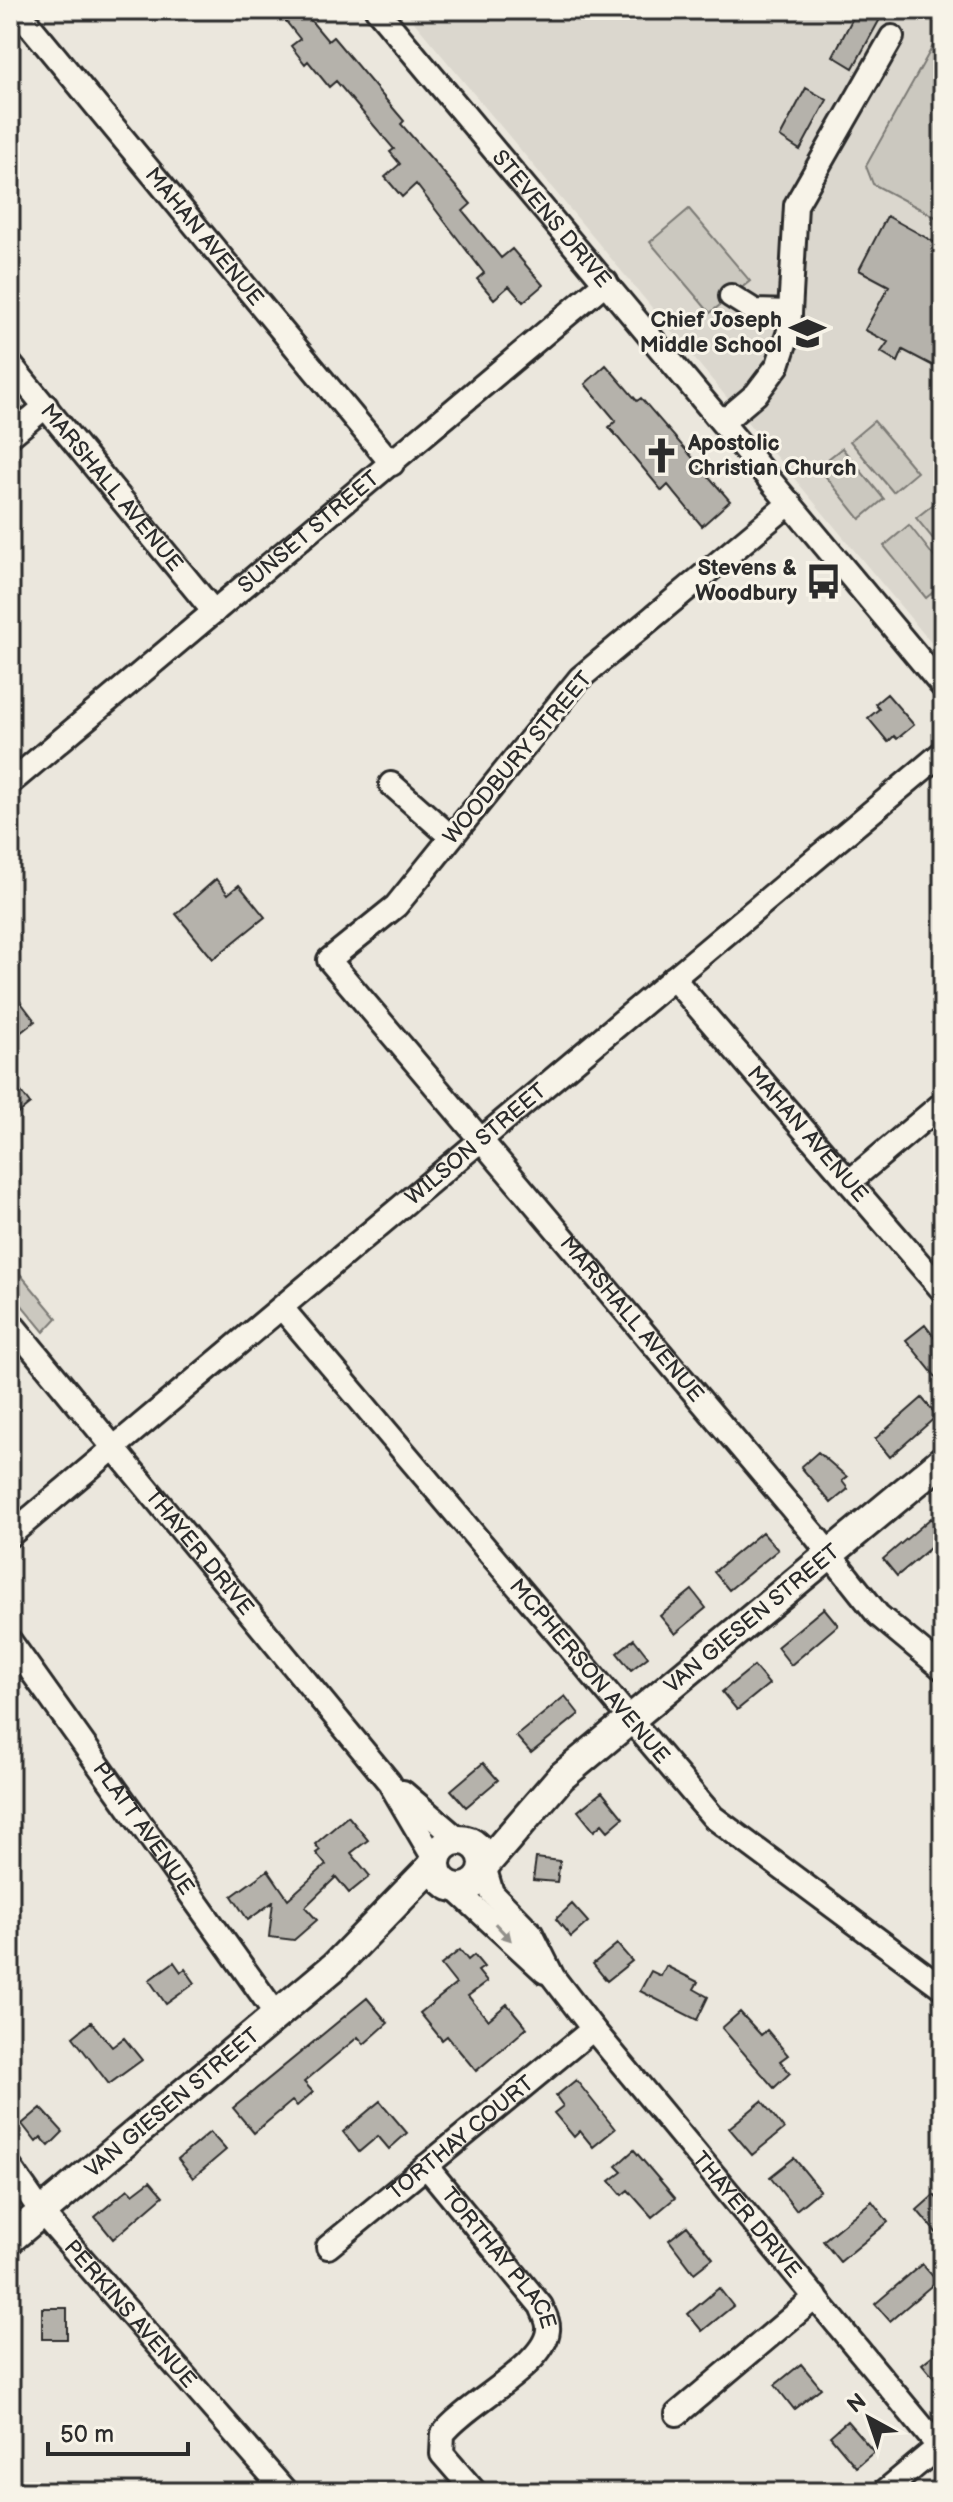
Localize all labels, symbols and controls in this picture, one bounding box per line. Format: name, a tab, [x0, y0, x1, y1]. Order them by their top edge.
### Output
street label: STEVENS DRIVE	[486, 144, 617, 293]
street label: MAHAN AVENUE	[139, 162, 269, 311]
place label: Chief Joseph Middle School	[640, 307, 782, 359]
school or university icon: Chief Joseph Middle School	[789, 314, 827, 352]
street label: MARSHALL AVENUE	[35, 398, 188, 577]
place label: Apostolic Christian Church	[687, 430, 856, 482]
church icon: Apostolic Christian Church	[643, 437, 681, 475]
street label: SUNSET STREET	[232, 465, 385, 599]
place label: Stevens & Woodbury	[695, 555, 797, 607]
bus stop icon: Stevens & Woodbury	[804, 562, 842, 600]
street label: WOODBURY STREET	[438, 666, 598, 850]
street label: MAHAN AVENUE	[741, 1060, 874, 1208]
street label: WILSON STREET	[400, 1077, 552, 1211]
street label: MARSHALL AVENUE	[554, 1230, 710, 1407]
street label: THAYER DRIVE	[139, 1483, 260, 1621]
street label: VAN GIESEN STREET	[659, 1538, 845, 1699]
street label: MCPHERSON AVENUE	[504, 1573, 676, 1769]
street label: PLATT AVENUE	[87, 1757, 200, 1900]
one-way arrow	[494, 1922, 512, 1941]
street label: VAN GIESEN STREET	[80, 2022, 265, 2184]
street label: TORTHAY COURT	[382, 2070, 539, 2206]
street label: THAYER DRIVE	[687, 2146, 807, 2284]
street label: TORTHAY PLACE	[436, 2182, 562, 2332]
street label: PERKINS AVENUE	[58, 2234, 202, 2393]
north arrow	[829, 2378, 909, 2458]
text: N	[842, 2388, 872, 2419]
scale bar	[48, 2406, 188, 2456]
text: 50 m	[60, 2420, 114, 2449]

